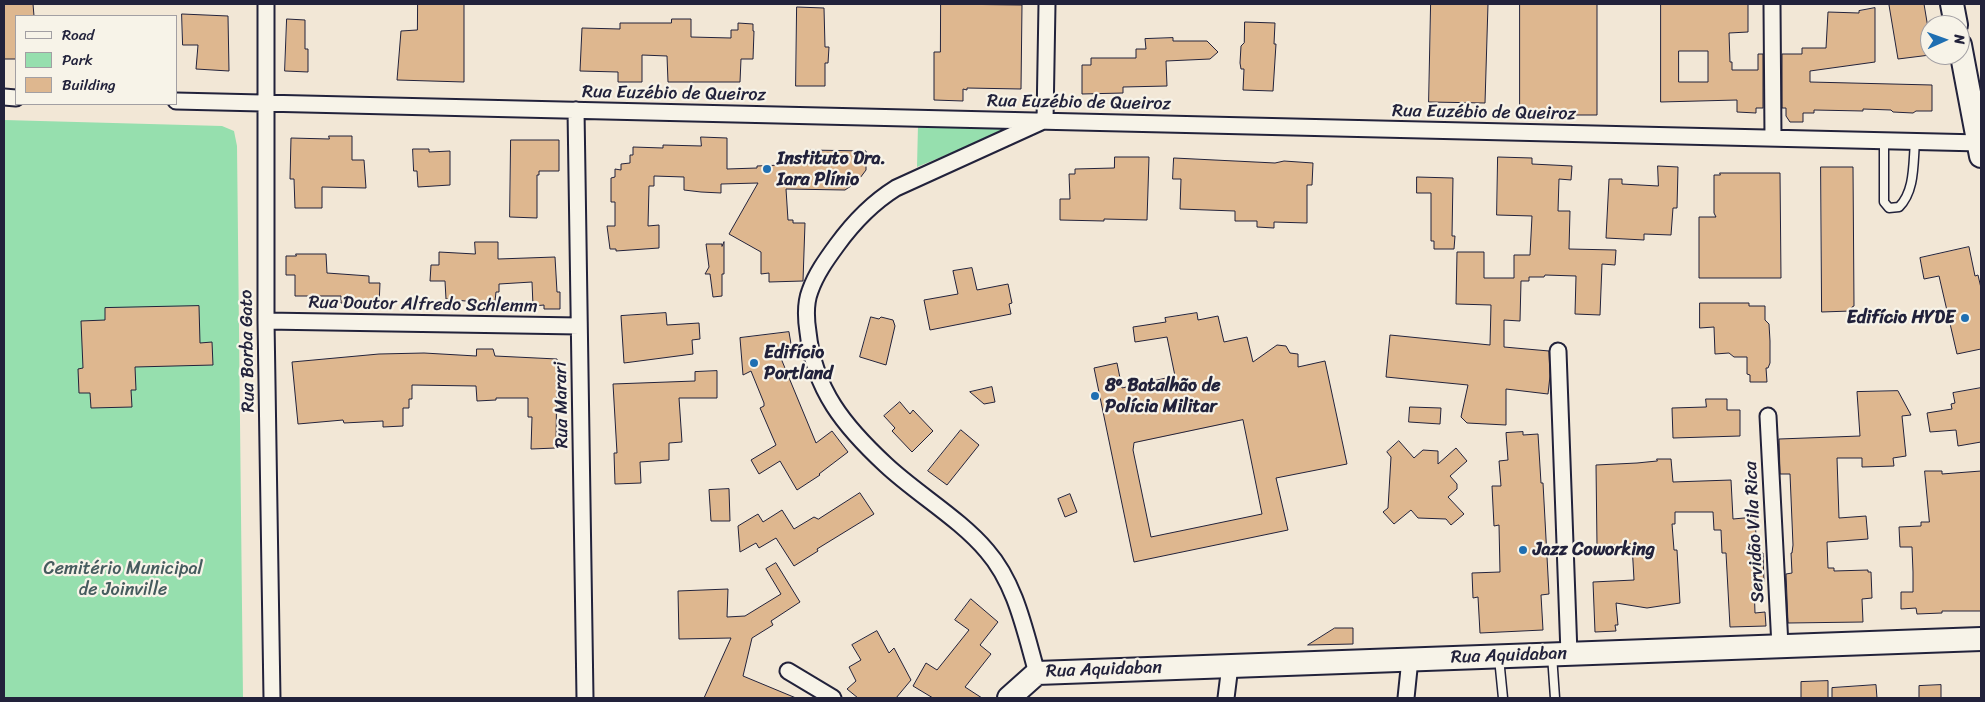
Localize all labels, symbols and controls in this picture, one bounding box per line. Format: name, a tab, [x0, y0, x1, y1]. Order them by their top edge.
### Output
legend	[15, 15, 178, 105]
north arrow	[1920, 15, 1970, 65]
text: Road	[62, 22, 94, 48]
text: N	[1947, 34, 1972, 45]
text: Park	[62, 47, 93, 73]
text: Building	[62, 72, 116, 98]
street label: Rua Euzébio de Queiroz	[582, 82, 766, 106]
street label: Rua Euzébio de Queiroz	[987, 91, 1171, 115]
street label: Rua Euzébio de Queiroz	[1392, 101, 1576, 125]
place label: Instituto Dra. Iara Plínio	[777, 148, 886, 190]
marker: Instituto Dra. Iara Plínio	[761, 163, 773, 175]
street label: Rua Borba Gato	[236, 289, 260, 413]
street label: Rua Doutor Alfredo Schlemm	[308, 292, 538, 318]
place label: Edifício HYDE	[1847, 307, 1955, 329]
marker: Edifício HYDE	[1959, 312, 1971, 324]
place label: Edifício Portland	[764, 342, 833, 384]
marker: Edifício Portland	[748, 357, 760, 369]
street label: Rua Marari	[550, 361, 574, 449]
place label: 8º Batalhão de Polícia Militar	[1105, 375, 1220, 418]
marker: 8º Batalhão de Polícia Militar	[1089, 390, 1101, 402]
street label: Servidão Vila Rica	[1741, 461, 1769, 603]
place label: Jazz Coworking	[1533, 539, 1655, 561]
marker: Jazz Coworking	[1517, 544, 1529, 556]
park label: Cemitério Municipal de Joinville	[43, 558, 203, 600]
street label: Rua Aquidaban	[1450, 643, 1568, 669]
street label: Rua Aquidaban	[1045, 657, 1163, 683]

